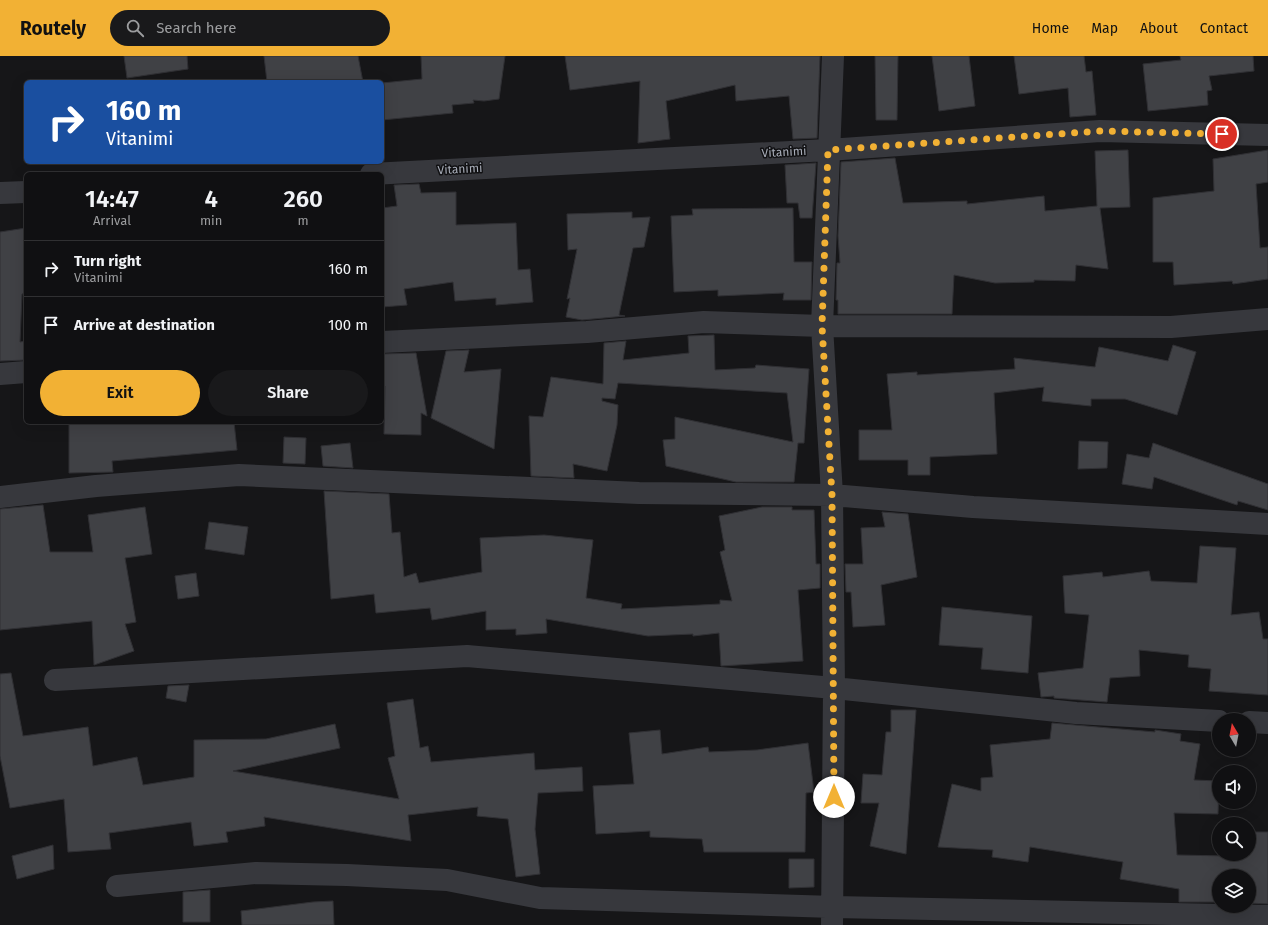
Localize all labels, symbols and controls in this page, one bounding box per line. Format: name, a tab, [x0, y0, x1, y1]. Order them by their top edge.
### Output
search box	[110, 10, 390, 46]
text: Routely	[20, 17, 86, 40]
icon: search	[124, 17, 146, 39]
text: Search here	[156, 19, 236, 37]
text: Home	[1032, 20, 1069, 37]
text: Map	[1091, 20, 1118, 37]
text: About	[1140, 20, 1178, 37]
text: Contact	[1200, 20, 1248, 37]
text: 160 m	[106, 94, 181, 127]
icon: right	[40, 96, 92, 148]
pin	[1205, 117, 1239, 151]
icon: arrive	[1211, 123, 1233, 145]
text: Vitanimi	[106, 128, 173, 150]
street label: Vitanimi	[761, 144, 807, 160]
street label: Vitanimi	[437, 161, 483, 177]
text: 14:47	[85, 185, 139, 213]
text: 4	[204, 185, 218, 213]
text: 260	[283, 185, 323, 213]
text: Arrival	[93, 213, 131, 228]
text: min	[200, 213, 222, 228]
text: m	[298, 213, 309, 228]
text: Turn right	[74, 252, 141, 270]
icon: right	[40, 258, 62, 280]
text: 160 m	[328, 260, 368, 278]
text: Vitanimi	[74, 270, 123, 285]
icon: arrive	[40, 314, 62, 336]
text: Arrive at destination	[74, 316, 215, 334]
text: 100 m	[328, 316, 368, 334]
button: Exit	[40, 370, 200, 416]
button: Share	[208, 370, 368, 416]
north arrow	[1212, 713, 1256, 757]
map controls	[1212, 713, 1256, 913]
button: sound	[1212, 765, 1256, 809]
position arrow	[813, 776, 855, 818]
button: search	[1212, 817, 1256, 861]
button: layers	[1212, 869, 1256, 913]

